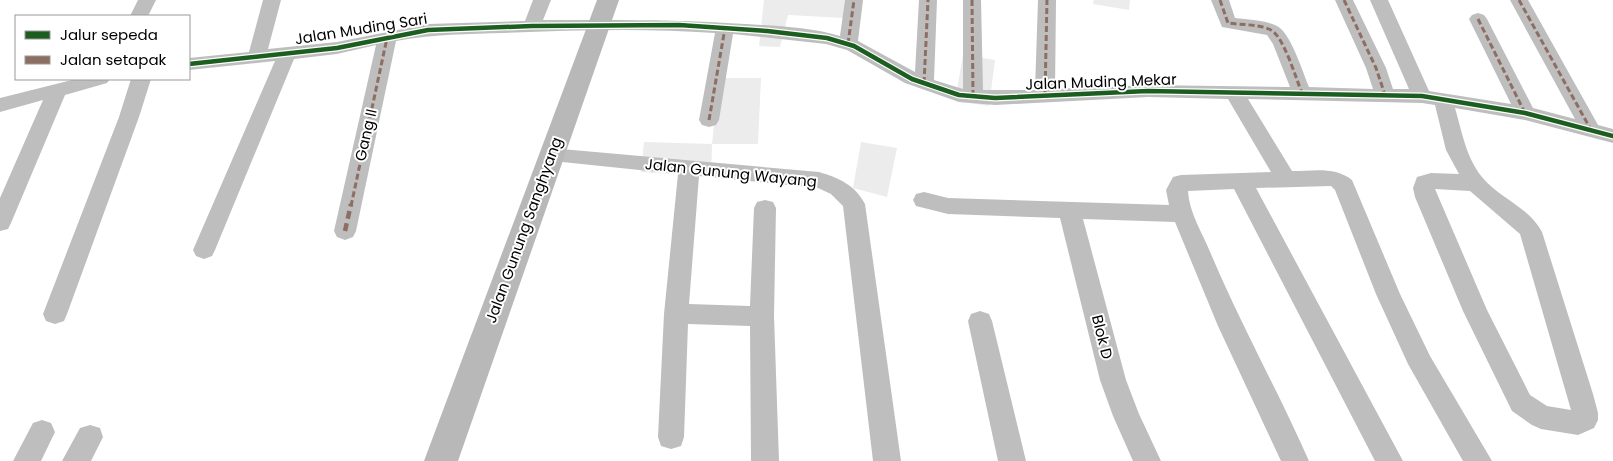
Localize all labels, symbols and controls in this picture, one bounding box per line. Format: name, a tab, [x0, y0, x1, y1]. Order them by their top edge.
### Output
street label: Jalan Muding Sari	[293, 8, 429, 49]
legend	[15, 15, 190, 80]
text: Jalur sepeda	[60, 24, 158, 45]
text: Jalan setapak	[60, 49, 167, 70]
street label: Jalan Muding Mekar	[1025, 68, 1177, 95]
street label: Gang II	[349, 107, 382, 163]
street label: Jalan Gunung Sanghyang	[480, 134, 567, 326]
street label: Jalan Gunung Wayang	[644, 153, 818, 192]
street label: Blok D	[1087, 313, 1118, 361]

